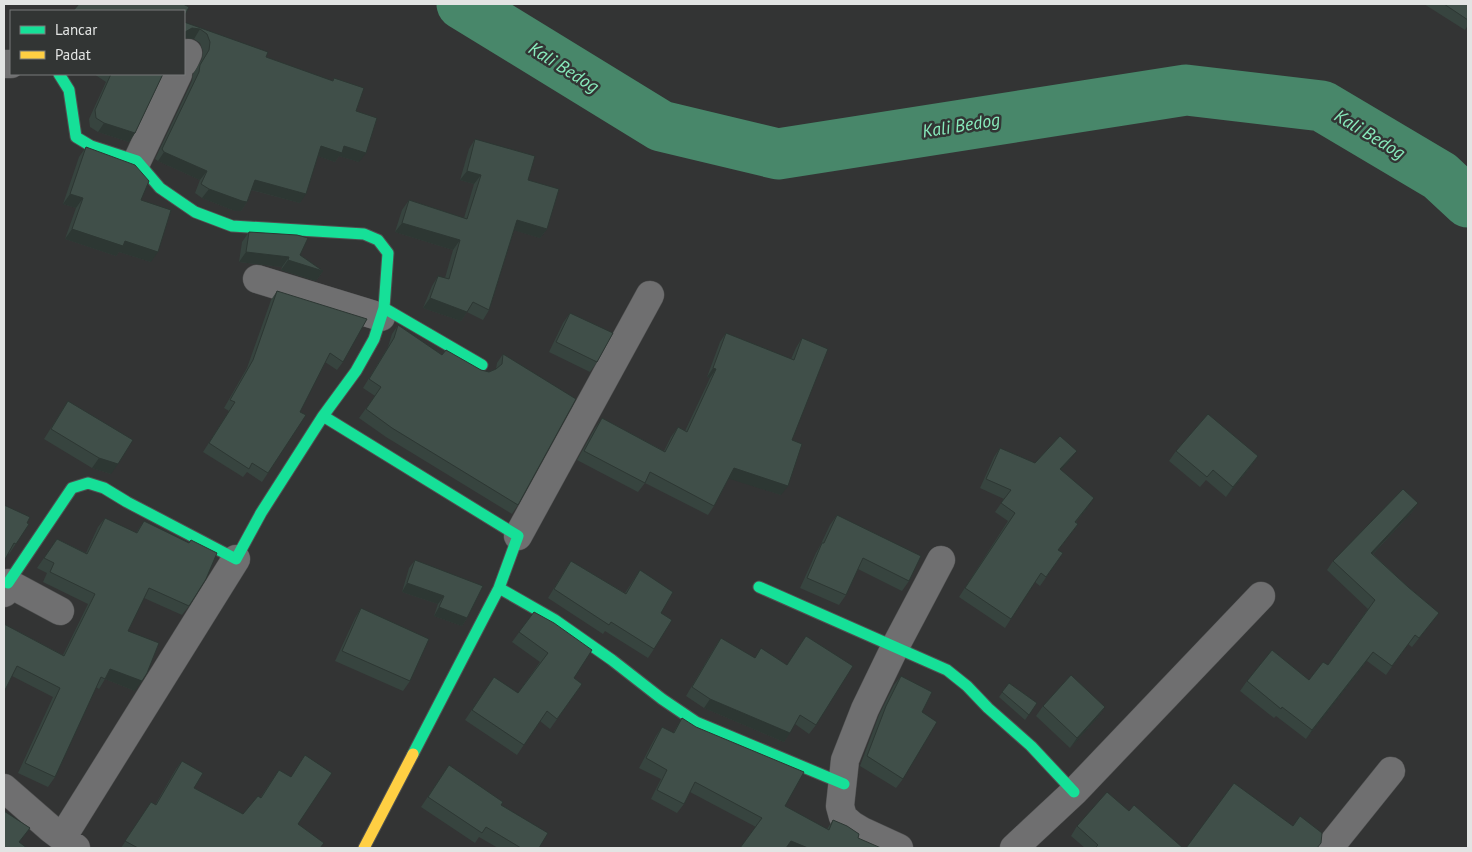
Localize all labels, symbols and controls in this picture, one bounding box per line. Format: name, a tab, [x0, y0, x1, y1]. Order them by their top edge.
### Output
legend	[10, 10, 185, 75]
text: Lancar	[55, 20, 97, 39]
water label: Kali Bedog	[525, 36, 603, 98]
text: Padat	[55, 45, 91, 64]
water label: Kali Bedog	[1330, 104, 1410, 164]
water label: Kali Bedog	[920, 107, 1002, 143]

